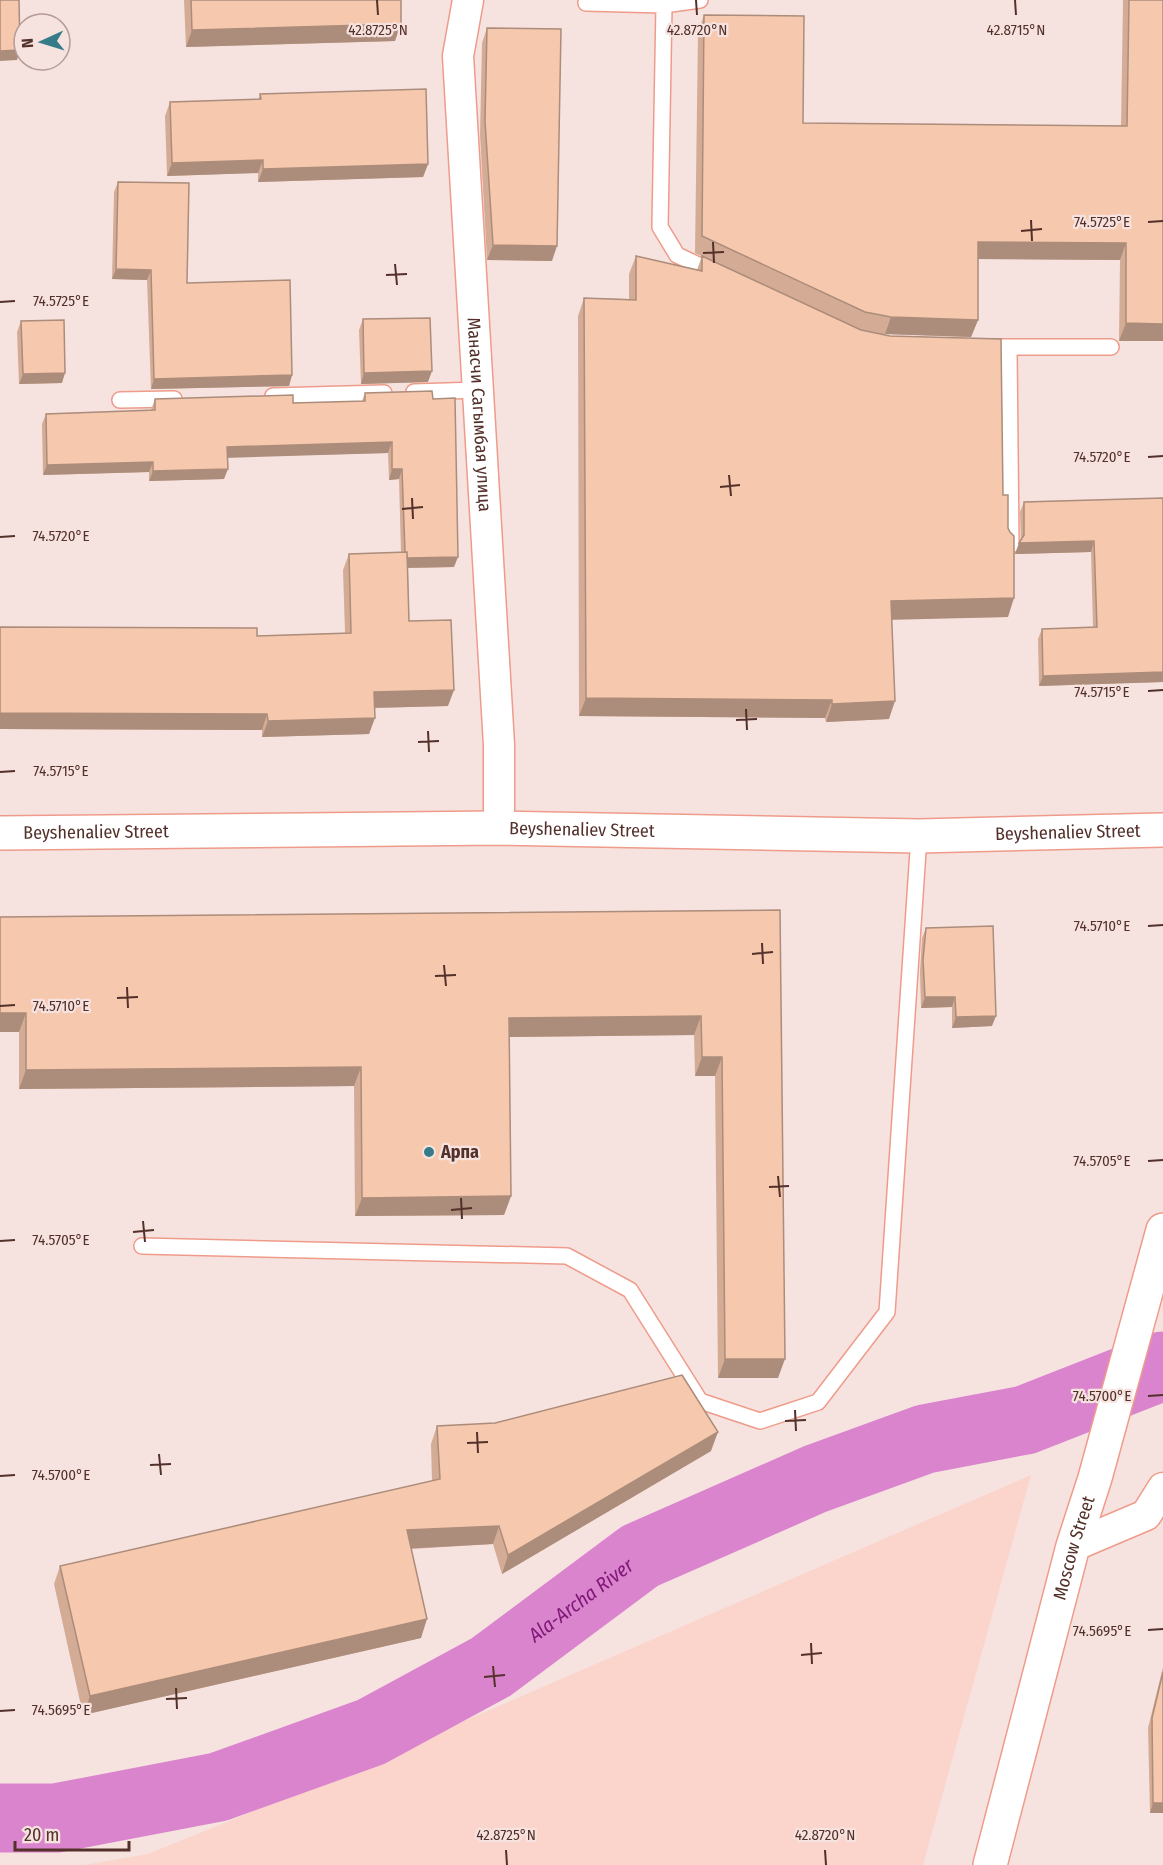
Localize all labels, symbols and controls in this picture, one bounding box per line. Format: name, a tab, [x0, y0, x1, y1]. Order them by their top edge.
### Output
north arrow	[12, 12, 72, 72]
text: 42.8725°N	[348, 21, 408, 39]
text: 42.8720°N	[667, 21, 727, 39]
text: 42.8715°N	[987, 21, 1045, 39]
text: N	[18, 38, 37, 48]
text: 74.5725°E	[1074, 213, 1130, 231]
text: 74.5725°E	[33, 292, 89, 310]
street label: Манасчи Сагымбая улица	[463, 317, 496, 512]
text: 74.5720°E	[1073, 448, 1131, 466]
text: 74.5720°E	[32, 527, 90, 545]
text: 74.5715°E	[1074, 683, 1130, 701]
text: 74.5715°E	[33, 762, 89, 780]
street label: Beyshenaliev Street	[509, 817, 655, 842]
street label: Beyshenaliev Street	[23, 820, 169, 844]
street label: Beyshenaliev Street	[995, 820, 1141, 845]
text: 74.5710°E	[1074, 917, 1130, 935]
text: 74.5710°E	[33, 997, 89, 1015]
place label: Арпа	[440, 1141, 479, 1163]
marker: Арпа	[422, 1145, 436, 1159]
text: 74.5705°E	[1073, 1152, 1131, 1170]
text: 74.5705°E	[32, 1231, 90, 1249]
text: 74.5700°E	[1073, 1387, 1131, 1405]
text: 74.5700°E	[32, 1466, 90, 1484]
street label: Moscow Street	[1048, 1493, 1099, 1602]
water label: Ala-Archa River	[523, 1553, 639, 1648]
text: 74.5695°E	[1073, 1622, 1131, 1640]
text: 74.5695°E	[32, 1701, 90, 1719]
scale bar	[15, 1814, 129, 1852]
text: 20 m	[24, 1824, 59, 1846]
text: 42.8725°N	[476, 1826, 536, 1844]
text: 42.8720°N	[795, 1826, 855, 1844]

